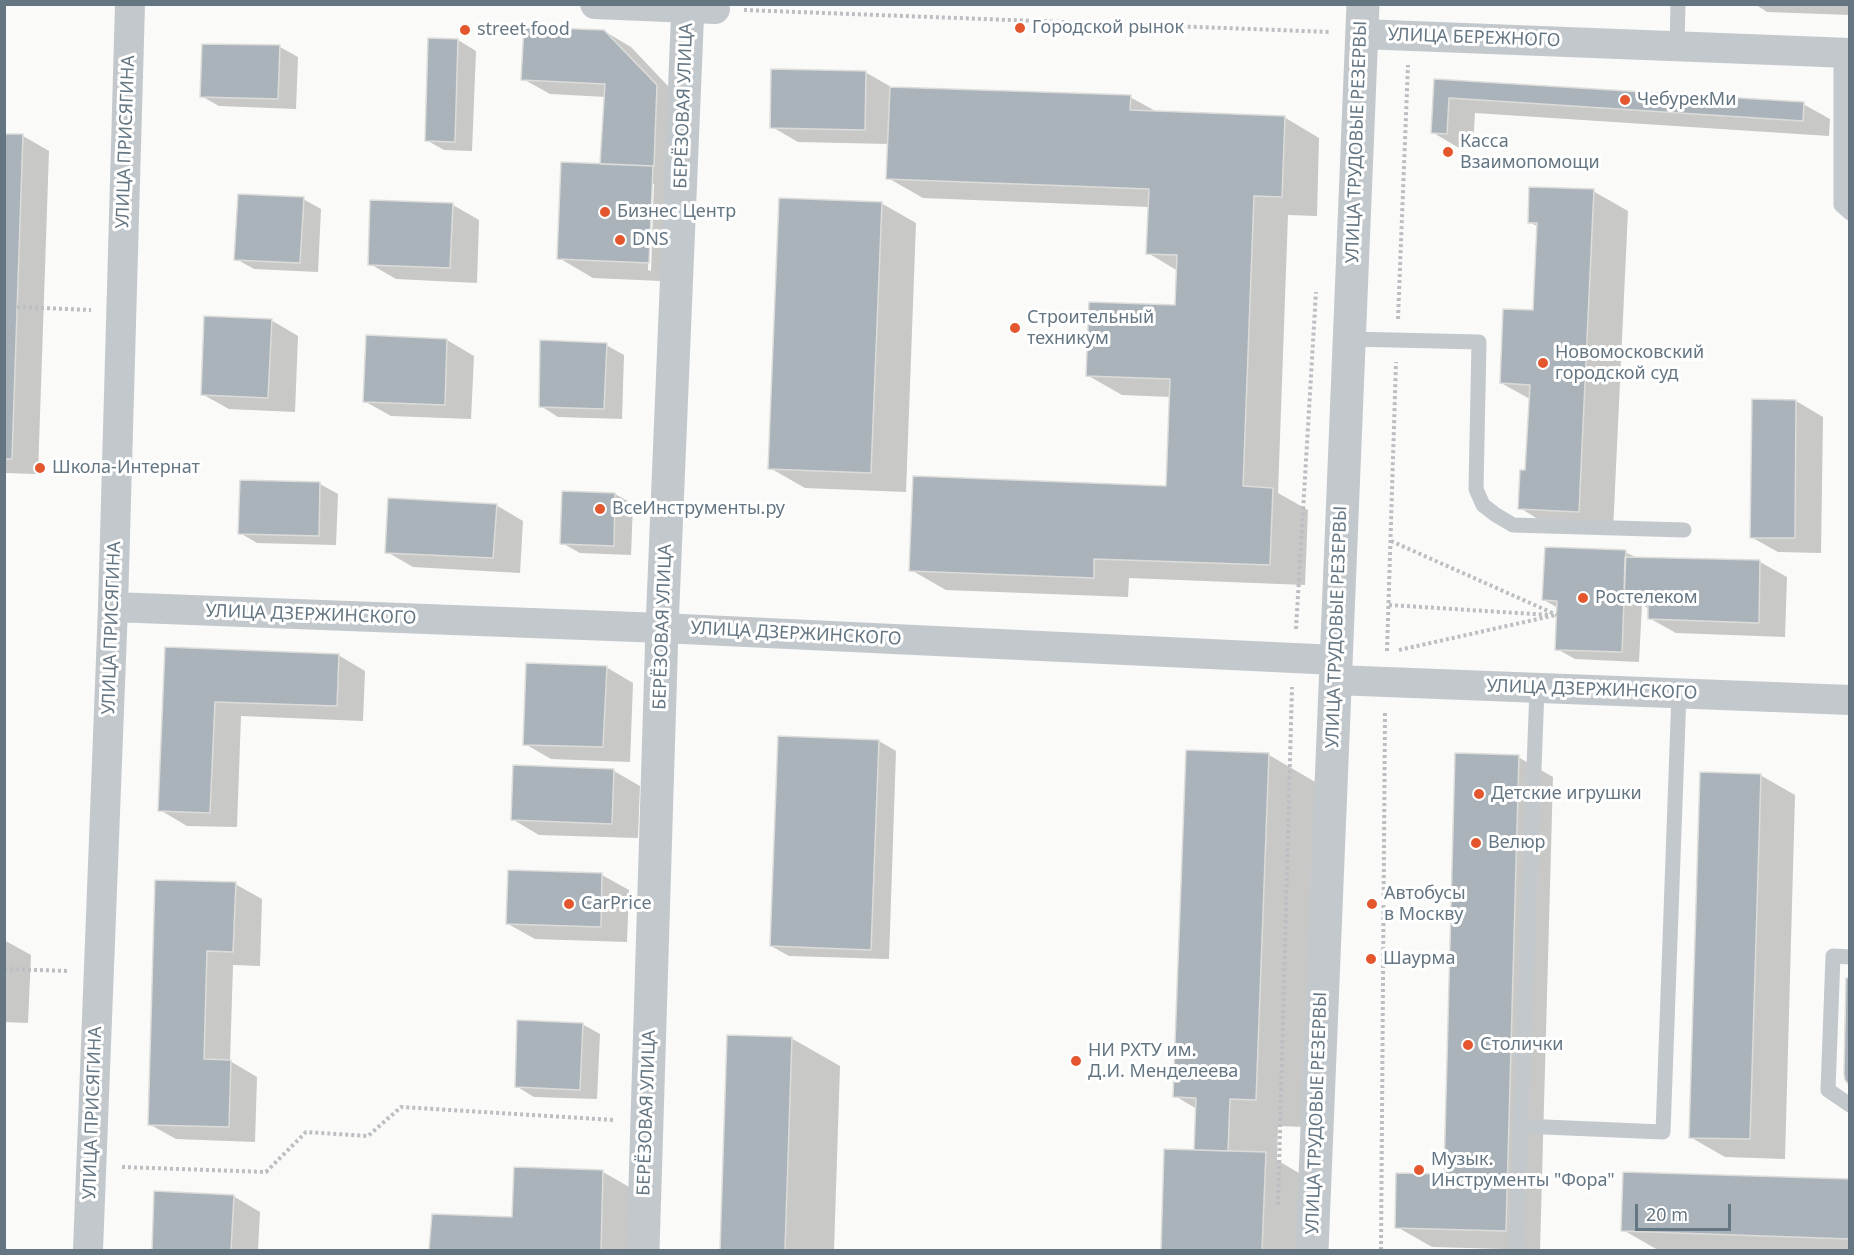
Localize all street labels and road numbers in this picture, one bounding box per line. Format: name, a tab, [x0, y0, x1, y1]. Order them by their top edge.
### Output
street label: УЛИЦА ТРУДОВЫЕ РЕЗЕРВЫ	[1342, 20, 1372, 264]
street label: БЕРЁЗОВАЯ УЛИЦА	[670, 23, 698, 189]
street label: УЛИЦА БЕРЕЖНОГО	[1387, 24, 1561, 52]
street label: УЛИЦА ПРИСЯГИНА	[112, 55, 140, 229]
street label: УЛИЦА ТРУДОВЫЕ РЕЗЕРВЫ	[1322, 505, 1352, 749]
street label: УЛИЦА ПРИСЯГИНА	[98, 541, 126, 715]
street label: БЕРЁЗОВАЯ УЛИЦА	[649, 544, 677, 710]
street label: УЛИЦА ДЗЕРЖИНСКОГО	[205, 601, 417, 629]
street label: УЛИЦА ДЗЕРЖИНСКОГО	[690, 618, 902, 650]
street label: УЛИЦА ДЗЕРЖИНСКОГО	[1486, 676, 1698, 704]
street label: УЛИЦА ТРУДОВЫЕ РЕЗЕРВЫ	[1302, 991, 1332, 1235]
street label: УЛИЦА ПРИСЯГИНА	[79, 1026, 107, 1200]
street label: БЕРЁЗОВАЯ УЛИЦА	[633, 1030, 661, 1196]

